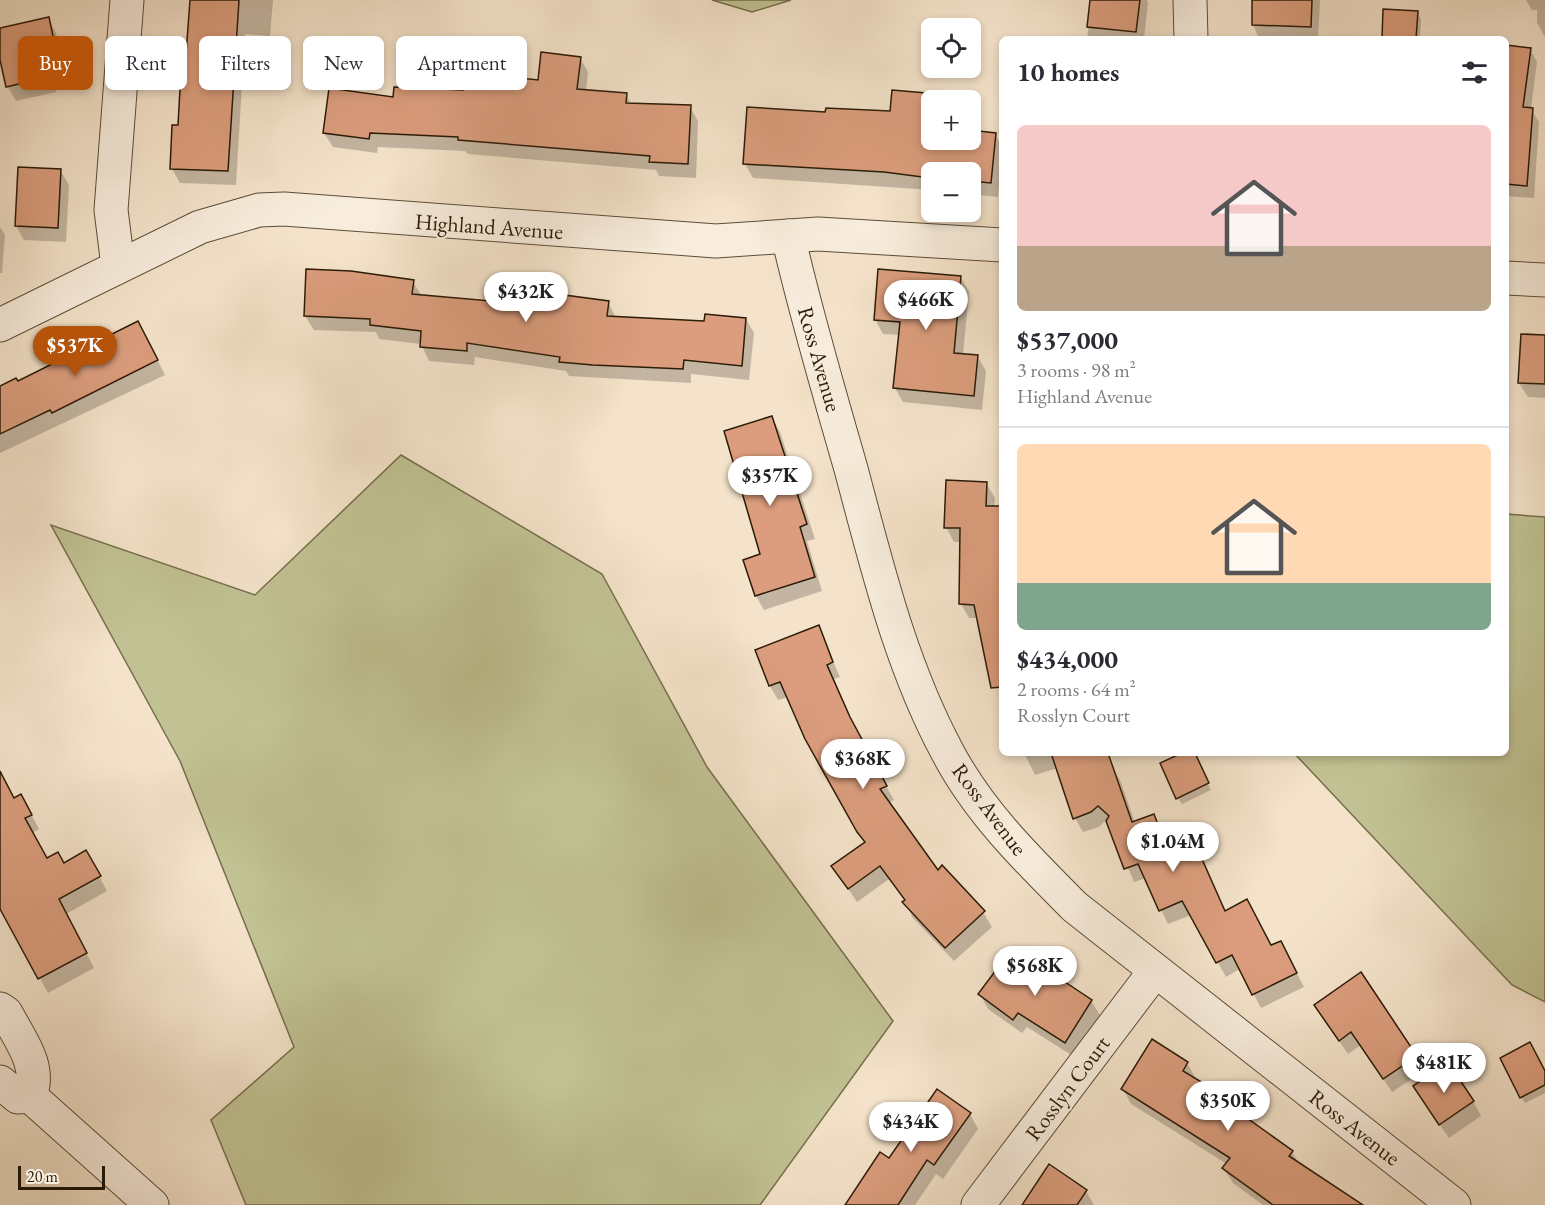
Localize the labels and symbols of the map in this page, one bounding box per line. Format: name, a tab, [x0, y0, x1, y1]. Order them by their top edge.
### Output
street label: Highland Avenue	[414, 207, 564, 246]
pin: $432K	[484, 272, 568, 323]
pin: $466K	[884, 280, 968, 331]
street label: Ross Avenue	[791, 303, 849, 416]
pin: $537K	[33, 326, 117, 377]
pin: $357K	[728, 456, 812, 507]
pin: $368K	[821, 739, 905, 790]
street label: Ross Avenue	[945, 757, 1034, 862]
pin: $1.04M	[1124, 822, 1222, 873]
pin: $568K	[993, 946, 1077, 997]
street label: Rosslyn Court	[1018, 1030, 1116, 1147]
pin: $481K	[1402, 1043, 1486, 1094]
pin: $350K	[1186, 1081, 1270, 1132]
street label: Ross Avenue	[1303, 1083, 1407, 1172]
pin: $434K	[869, 1102, 953, 1153]
scale bar	[18, 1163, 105, 1190]

